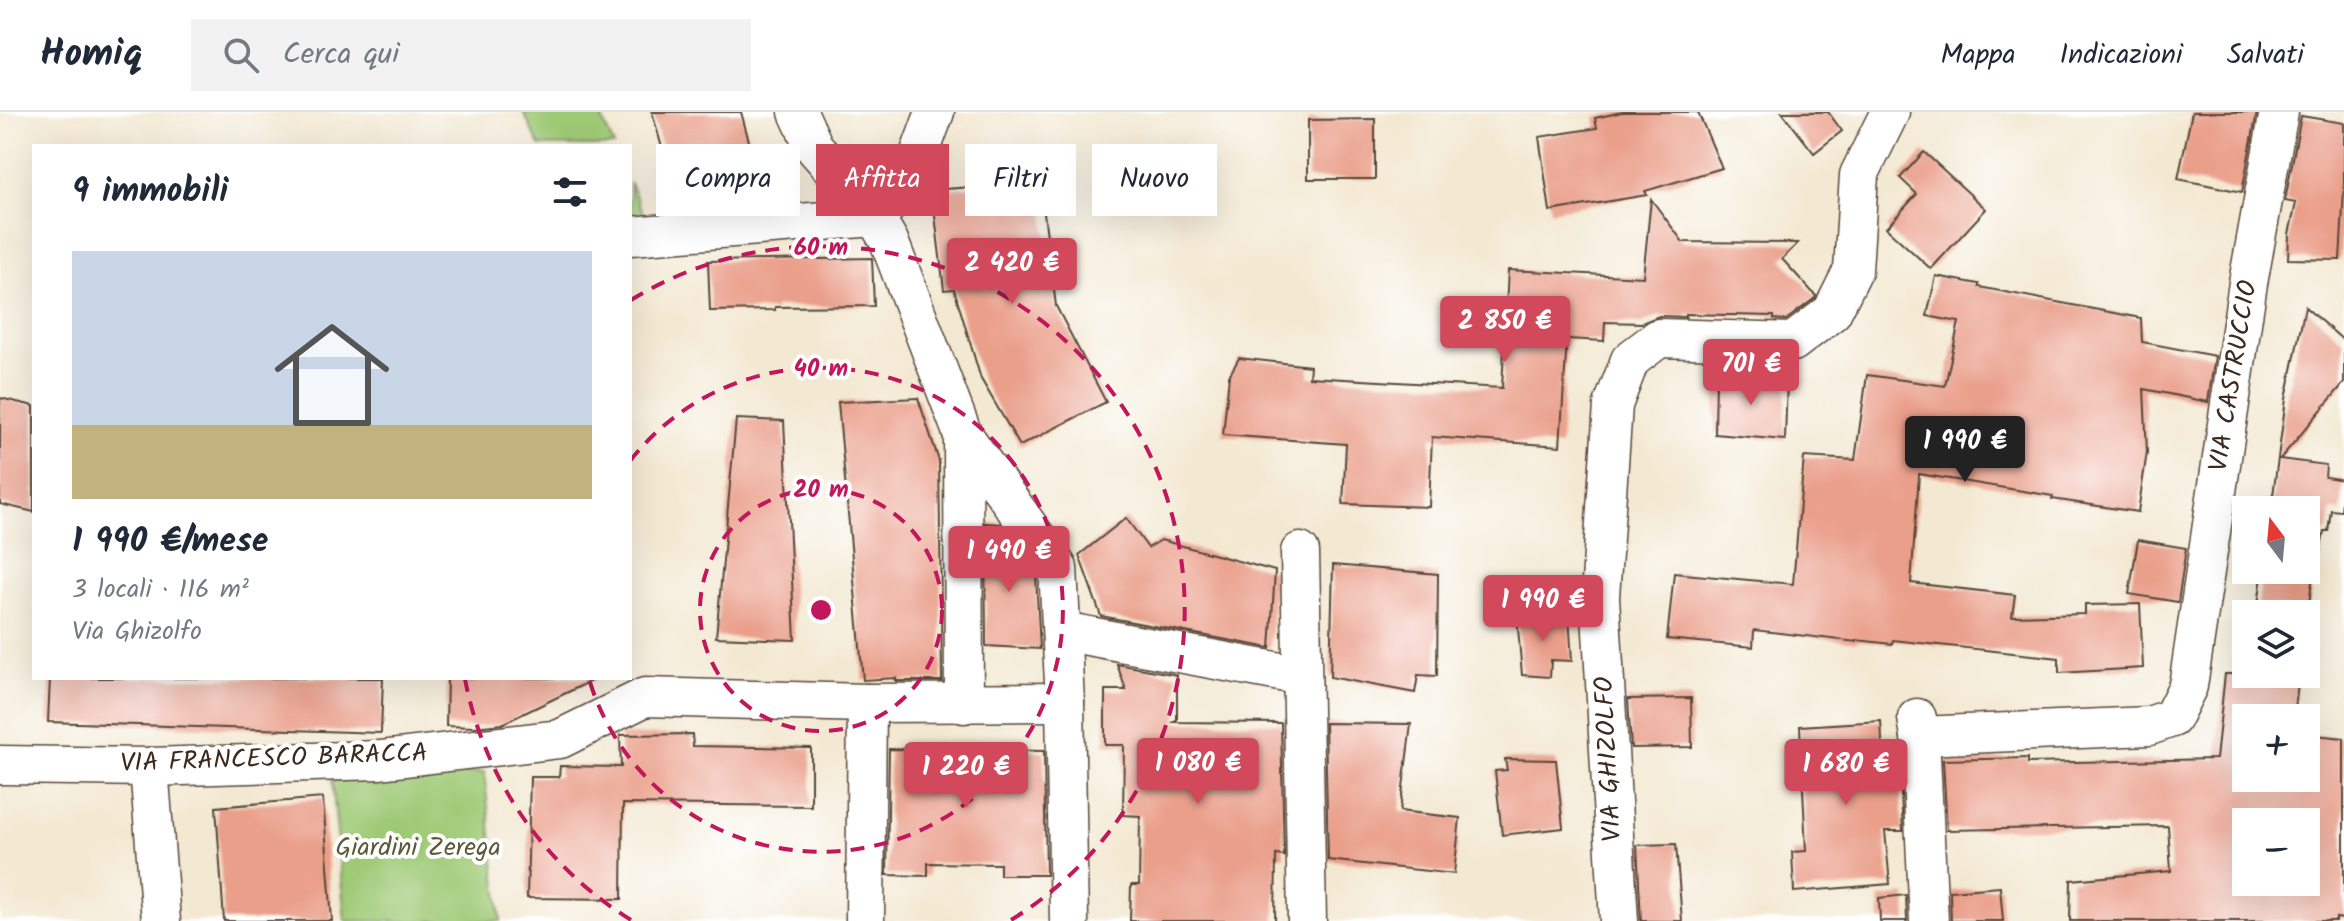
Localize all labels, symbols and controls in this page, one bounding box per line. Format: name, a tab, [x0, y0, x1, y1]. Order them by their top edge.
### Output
search box	[191, 19, 751, 91]
text: Homiq	[40, 25, 143, 85]
text: Cerca qui	[283, 31, 399, 79]
icon: search	[219, 33, 263, 77]
text: Mappa	[1940, 33, 2016, 78]
text: Indicazioni	[2060, 33, 2183, 78]
text: Salvati	[2227, 33, 2304, 78]
chip: Compra	[656, 144, 800, 216]
chip: Affitta	[816, 144, 949, 216]
chip: Filtri	[965, 144, 1076, 216]
chip: Nuovo	[1092, 144, 1217, 216]
text: 9 immobili	[72, 165, 228, 219]
icon: filters	[548, 170, 592, 214]
text: 60 m	[794, 229, 848, 268]
pin: 2 420 €	[938, 238, 1086, 306]
text: 2 420 €	[965, 243, 1059, 285]
street label: VIA CASTRUCCIO	[2198, 277, 2270, 475]
pin: 2 850 €	[1431, 296, 1579, 364]
text: 2 850 €	[1458, 301, 1552, 343]
icon: home	[260, 303, 404, 447]
pin: 701 €	[1695, 339, 1807, 407]
text: 701 €	[1721, 344, 1781, 386]
text: 40 m	[794, 350, 848, 389]
pin: 1 990 €	[1891, 416, 2039, 484]
text: 1 990 €	[1923, 421, 2007, 463]
text: 20 m	[793, 471, 849, 510]
north arrow	[2232, 496, 2320, 584]
map controls	[2232, 496, 2320, 896]
text: 1 990 €/mese	[72, 515, 268, 569]
pin: 1 490 €	[935, 526, 1083, 594]
text: 1 490 €	[966, 531, 1052, 573]
text: 3 locali · 116 m²	[72, 569, 249, 611]
pin: 1 990 €	[1469, 575, 1617, 643]
text: 1 990 €	[1501, 580, 1585, 622]
centre of rings	[807, 596, 835, 624]
button: layers	[2232, 600, 2320, 688]
text: Via Ghizolfo	[72, 611, 202, 653]
street label: VIA GHIZOLFO	[1584, 675, 1634, 843]
button: +	[2232, 704, 2320, 792]
street label: VIA FRANCESCO BARACCA	[120, 733, 428, 785]
pin: 1 080 €	[1124, 738, 1272, 806]
pin: 1 680 €	[1772, 739, 1920, 807]
pin: 1 220 €	[892, 742, 1040, 810]
text: 1 080 €	[1155, 743, 1241, 785]
text: 1 680 €	[1802, 744, 1890, 786]
text: 1 220 €	[922, 747, 1010, 789]
button: −	[2232, 808, 2320, 896]
park label: Giardini Zerega	[335, 827, 501, 869]

